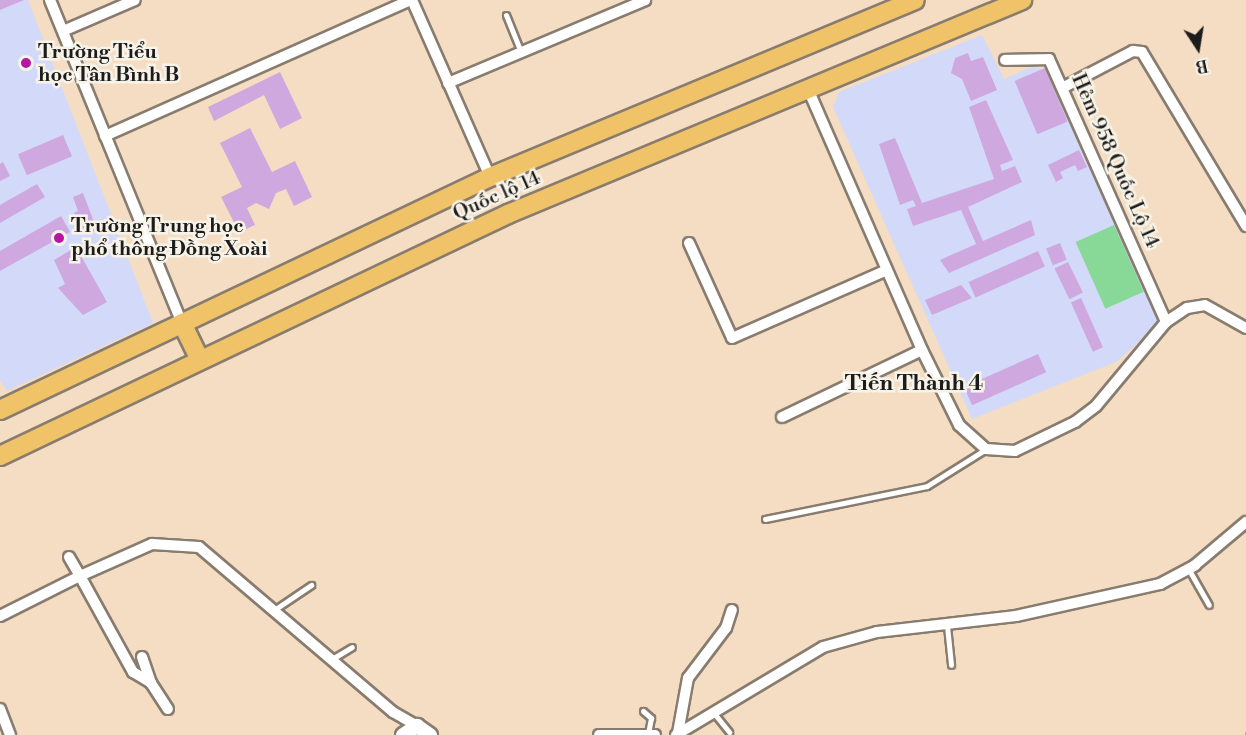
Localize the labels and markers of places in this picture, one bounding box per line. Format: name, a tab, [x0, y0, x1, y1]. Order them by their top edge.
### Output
place label: Trường Tiểu học Tân Bình B	[38, 40, 179, 87]
marker: Trường Tiểu học Tân Bình B	[19, 56, 33, 70]
place label: Trường Trung học phổ thông Đồng Xoài	[71, 214, 267, 261]
marker: Trường Trung học phổ thông Đồng Xoài	[52, 231, 66, 245]

